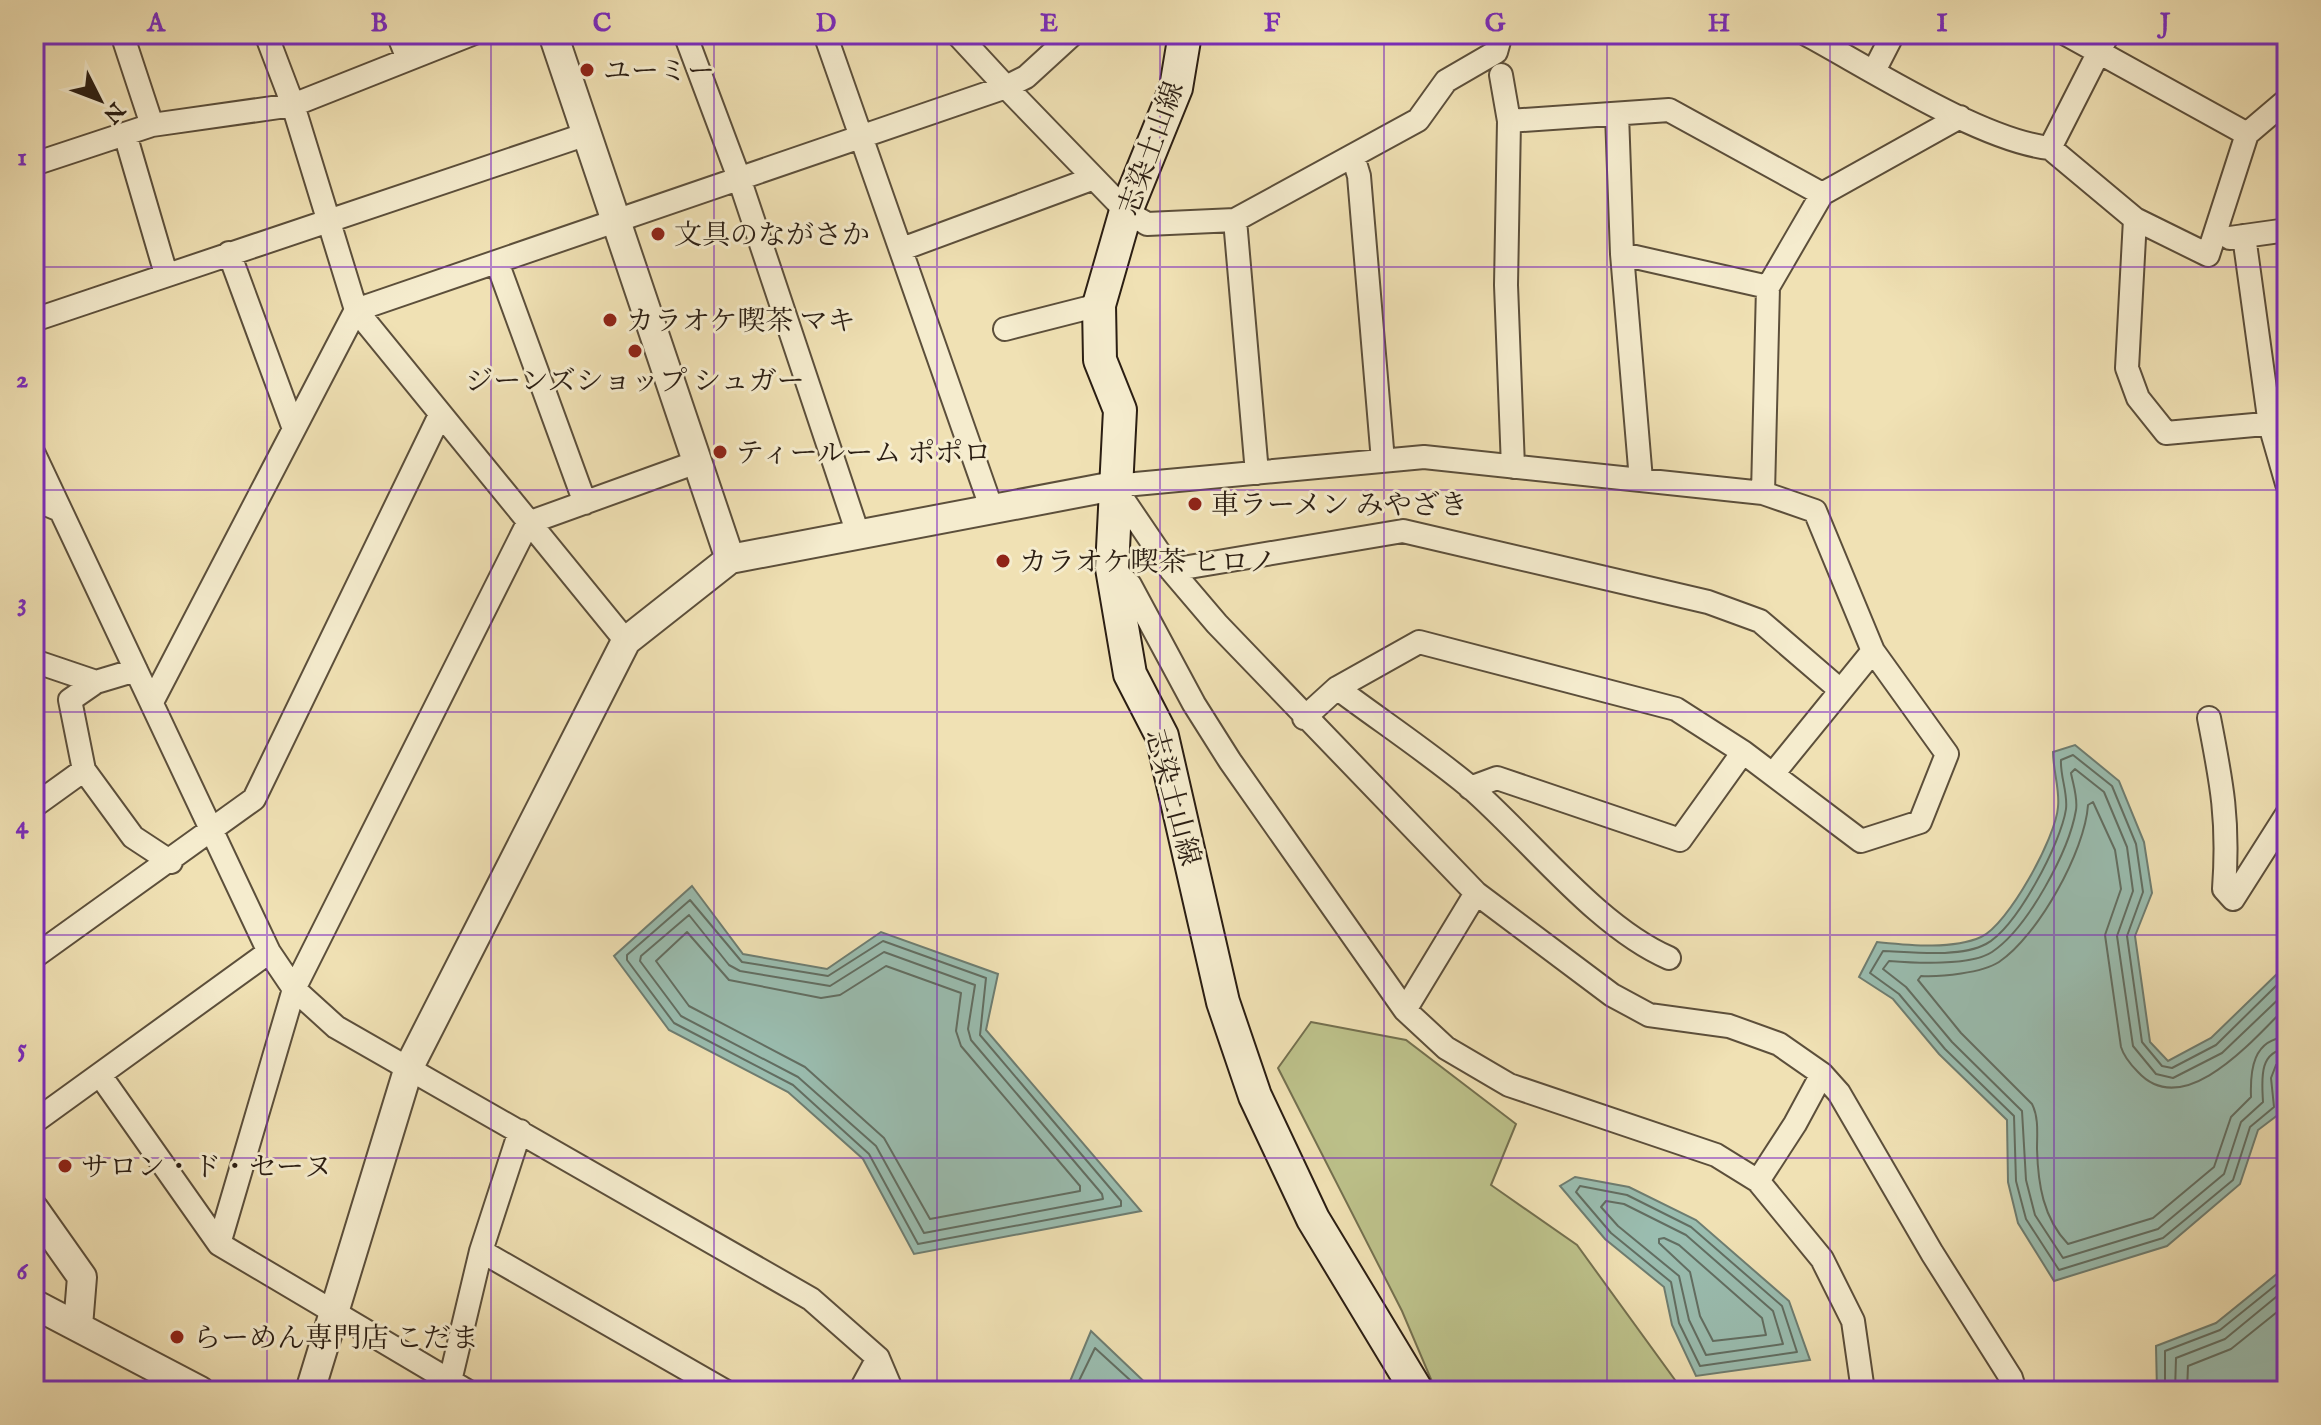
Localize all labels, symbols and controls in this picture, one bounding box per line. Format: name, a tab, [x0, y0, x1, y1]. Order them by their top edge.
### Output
text: A	[146, 7, 166, 40]
text: B	[370, 7, 388, 40]
text: C	[593, 7, 612, 40]
text: D	[816, 7, 837, 40]
text: E	[1040, 7, 1058, 40]
text: F	[1264, 7, 1281, 40]
text: G	[1485, 7, 1506, 40]
text: H	[1708, 7, 1730, 40]
text: I	[1936, 7, 1948, 40]
text: J	[2157, 7, 2171, 40]
place label: ユーミー	[603, 55, 715, 90]
north arrow	[60, 60, 140, 140]
marker: ユーミー	[578, 61, 596, 79]
street label: 志染土山線	[1112, 77, 1193, 221]
text: N	[97, 95, 131, 128]
text: 1	[17, 141, 27, 174]
place label: 文具のながさか	[674, 219, 870, 254]
marker: 文具のながさか	[649, 225, 667, 243]
place label: カラオケ喫茶 マキ	[626, 305, 856, 340]
marker: カラオケ喫茶 マキ	[601, 311, 619, 329]
marker: ジーンズショップ シュガー	[626, 342, 644, 360]
text: 2	[16, 363, 28, 396]
place label: ジーンズショップ シュガー	[465, 365, 805, 400]
place label: ティールーム ポポロ	[736, 437, 991, 472]
marker: ティールーム ポポロ	[711, 443, 729, 461]
place label: 車ラーメン みやざき	[1211, 489, 1468, 524]
marker: 車ラーメン みやざき	[1186, 495, 1204, 513]
place label: カラオケ喫茶 ヒロノ	[1019, 546, 1277, 581]
marker: カラオケ喫茶 ヒロノ	[994, 552, 1012, 570]
text: 3	[17, 586, 27, 619]
street label: 志染土山線	[1137, 725, 1207, 870]
text: 4	[16, 809, 30, 842]
text: 5	[17, 1032, 27, 1065]
place label: サロン・ド・セーヌ	[81, 1151, 332, 1186]
marker: サロン・ド・セーヌ	[56, 1157, 74, 1175]
text: 6	[17, 1255, 29, 1288]
place label: らーめん専門店 こだま	[193, 1322, 479, 1357]
marker: らーめん専門店 こだま	[168, 1328, 186, 1346]

